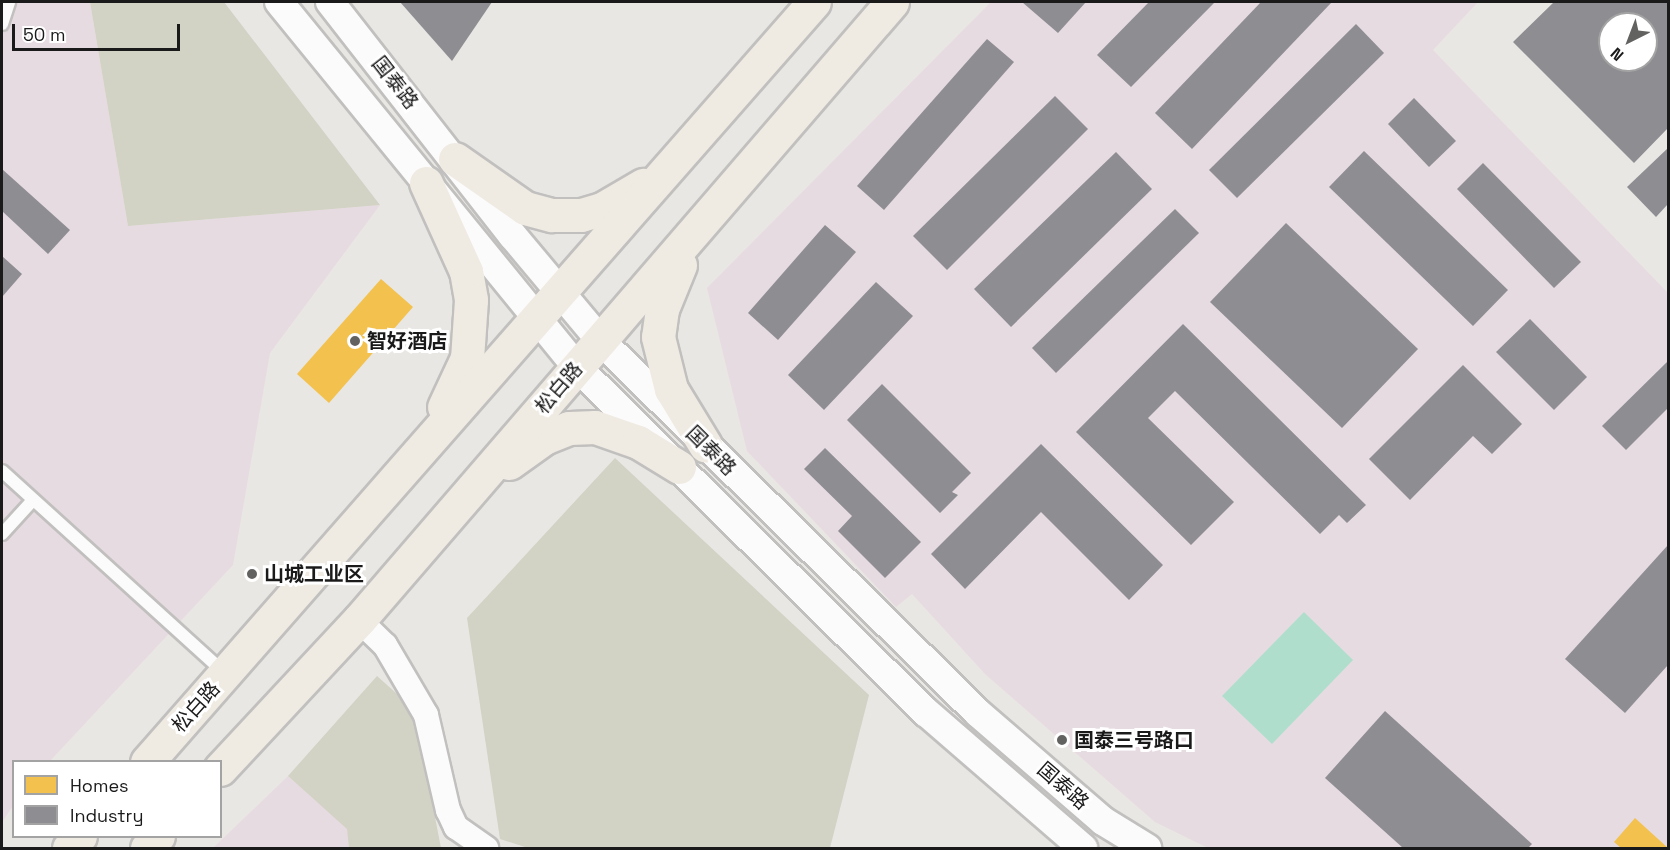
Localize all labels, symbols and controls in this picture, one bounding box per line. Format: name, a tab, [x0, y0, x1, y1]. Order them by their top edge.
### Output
scale bar	[15, 12, 183, 50]
north arrow	[1598, 12, 1658, 72]
text: 50 m	[23, 23, 65, 46]
text: N	[1606, 43, 1628, 66]
street label: 国泰路	[367, 52, 423, 114]
place label: 智好酒店	[367, 329, 447, 353]
marker: 智好酒店	[348, 334, 362, 348]
street label: 松白路	[530, 357, 588, 419]
street label: 国泰路	[681, 421, 741, 481]
place label: 山城工业区	[264, 562, 364, 586]
marker: 山城工业区	[245, 567, 259, 581]
street label: 松白路	[167, 677, 225, 737]
place label: 国泰三号路口	[1074, 728, 1194, 752]
marker: 国泰三号路口	[1055, 733, 1069, 747]
street label: 国泰路	[1032, 757, 1094, 815]
legend	[12, 760, 222, 838]
text: Homes	[70, 774, 129, 797]
text: Industry	[70, 804, 143, 827]

